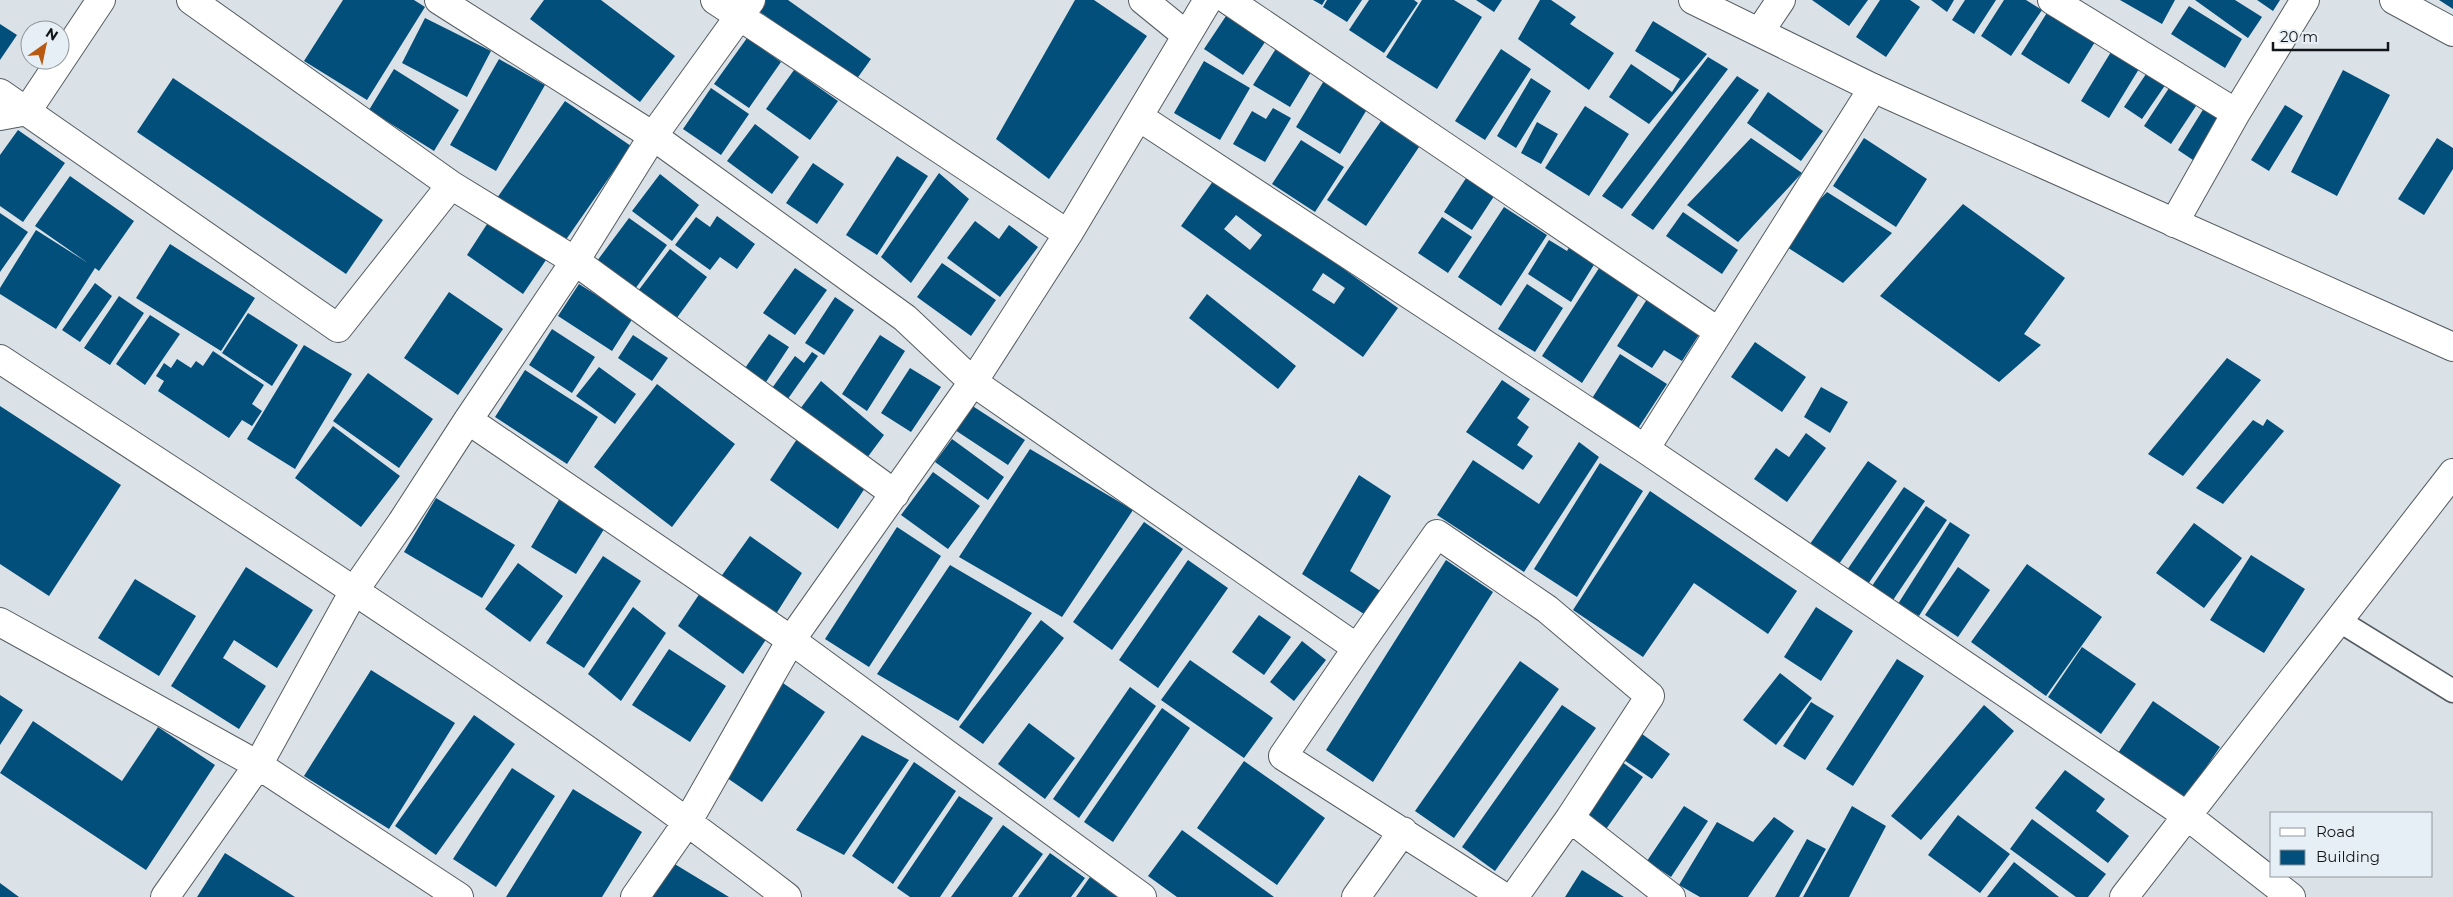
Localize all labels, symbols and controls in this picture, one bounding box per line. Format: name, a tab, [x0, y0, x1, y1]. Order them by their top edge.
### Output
north arrow	[20, 20, 70, 70]
scale bar	[2273, 20, 2388, 52]
text: N	[42, 23, 62, 45]
text: 20 m	[2280, 27, 2318, 46]
legend	[2270, 812, 2433, 877]
text: Road	[2316, 822, 2355, 841]
text: Building	[2316, 847, 2380, 866]

